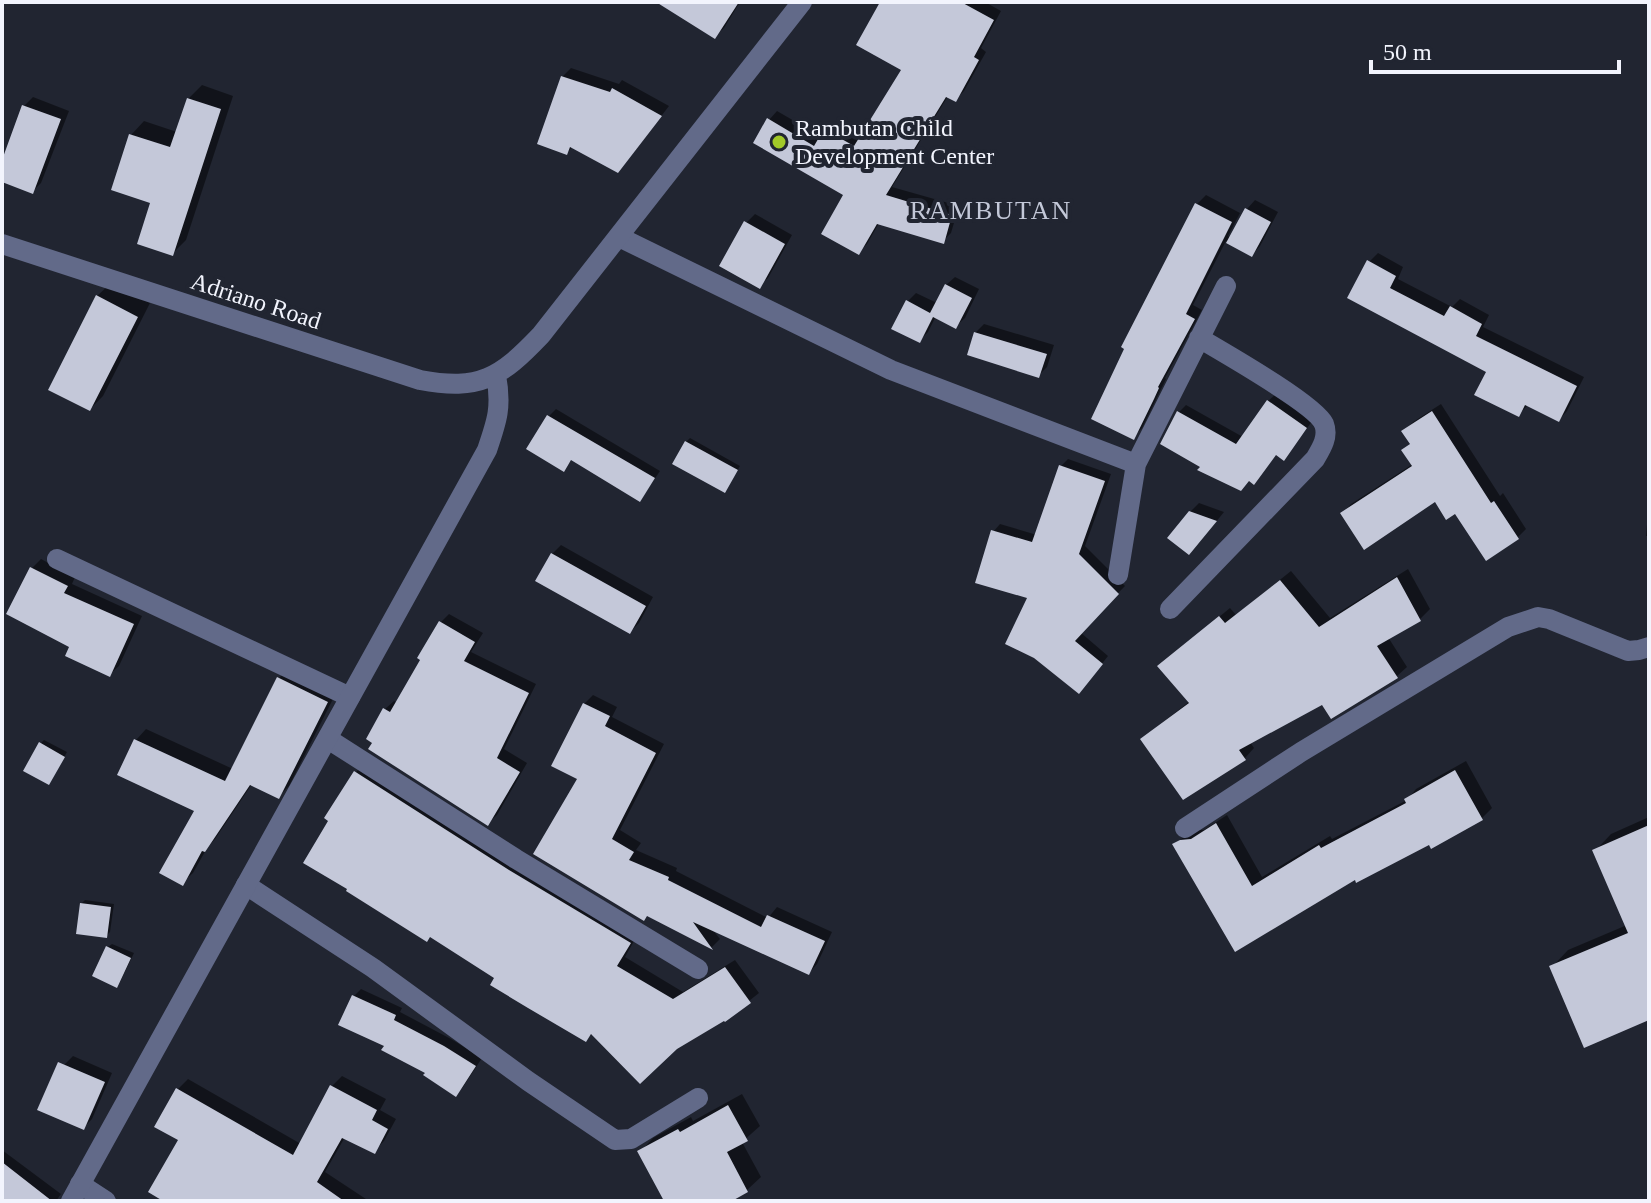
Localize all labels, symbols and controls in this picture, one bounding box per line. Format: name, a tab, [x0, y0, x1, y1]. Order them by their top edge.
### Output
scale bar	[1371, 24, 1619, 74]
text: 50 m	[1383, 39, 1432, 65]
place label: Rambutan Child Development Center	[795, 115, 994, 169]
marker: Rambutan Child Development Center	[770, 133, 788, 151]
district label: RAMBUTAN	[910, 196, 1072, 225]
street label: Adriano Road	[188, 268, 324, 334]

